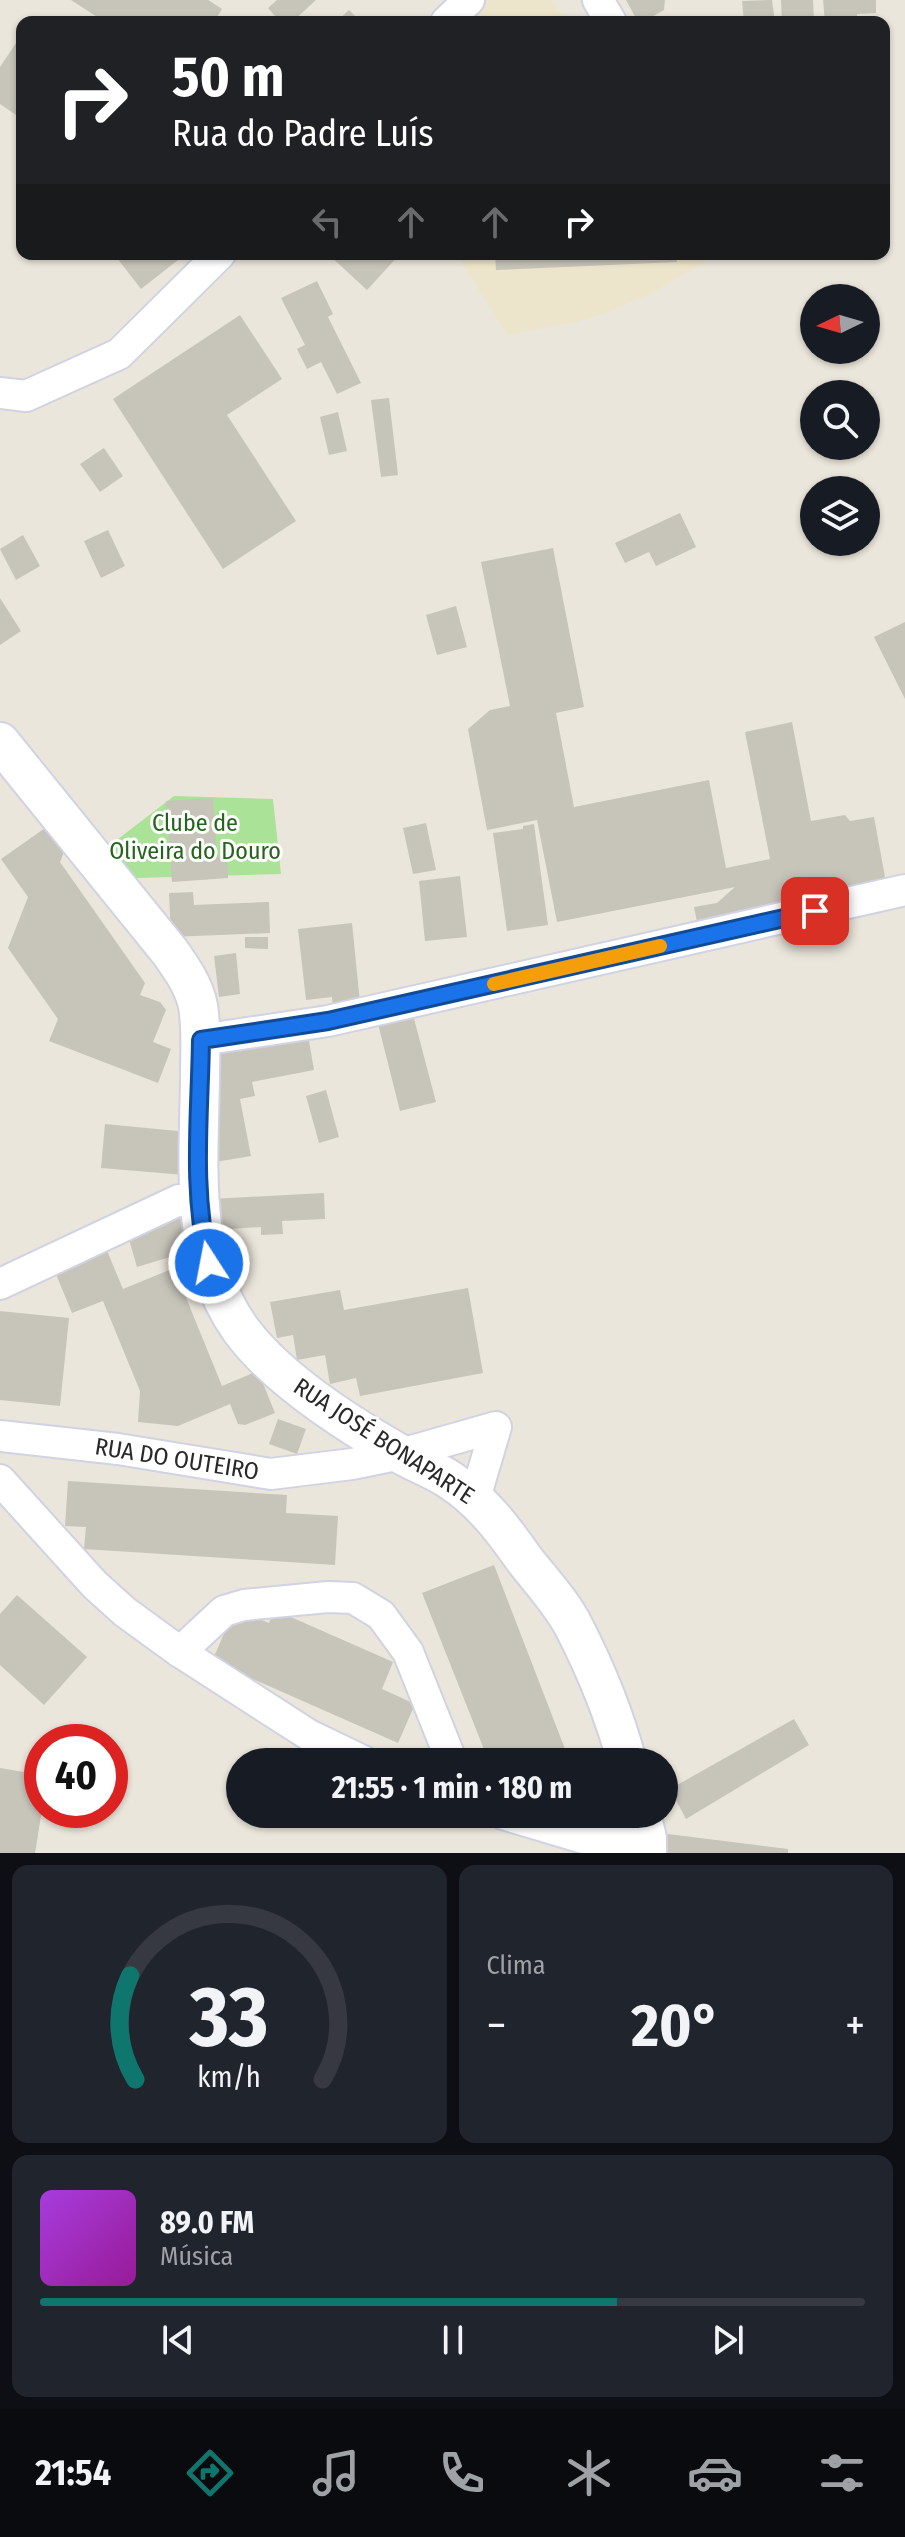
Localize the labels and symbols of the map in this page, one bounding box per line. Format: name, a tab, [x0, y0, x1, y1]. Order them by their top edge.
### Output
north arrow	[800, 284, 880, 364]
park label: Clube de Oliveira do Douro	[109, 809, 281, 865]
pin	[781, 877, 849, 945]
position arrow	[167, 1221, 251, 1305]
street label: RUA JOSÉ BONAPARTE	[288, 1371, 480, 1510]
street label: RUA DO OUTEIRO	[93, 1432, 261, 1486]
speed limit sign: 40	[24, 1724, 128, 1828]

